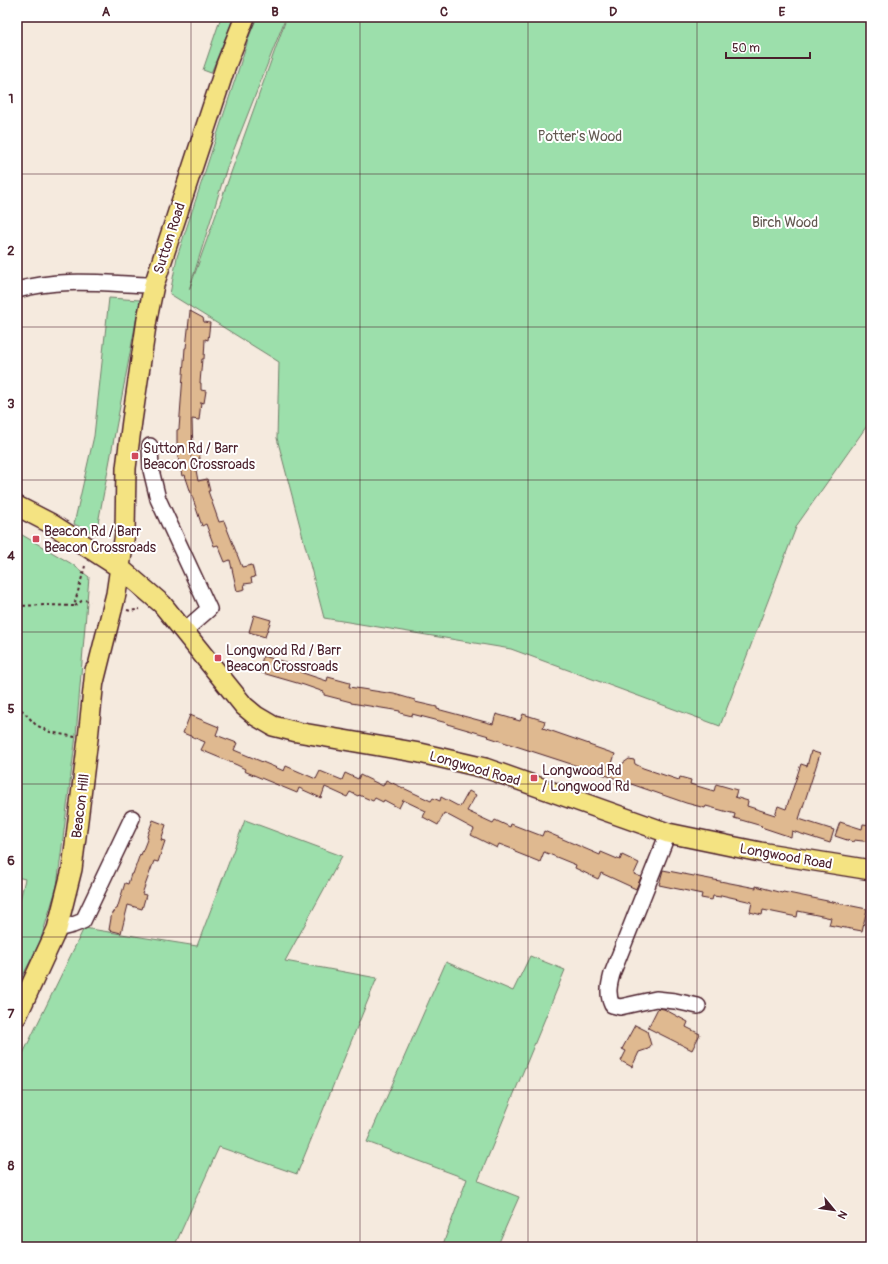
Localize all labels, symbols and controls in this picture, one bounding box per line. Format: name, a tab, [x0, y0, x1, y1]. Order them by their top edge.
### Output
text: A	[102, 4, 111, 20]
text: B	[271, 4, 279, 20]
text: C	[440, 4, 448, 20]
text: D	[609, 4, 617, 20]
text: E	[779, 4, 786, 20]
scale bar	[726, 34, 810, 60]
text: 50 m	[732, 41, 760, 56]
text: 1	[8, 91, 14, 107]
park label: Potter's Wood	[538, 128, 622, 145]
street label: Sutton Road	[150, 200, 189, 276]
park label: Birch Wood	[752, 214, 818, 231]
text: 2	[7, 243, 15, 259]
text: 3	[7, 396, 15, 412]
place label: Sutton Rd / Barr Beacon Crossroads	[143, 440, 256, 473]
marker: Sutton Rd / Barr Beacon Crossroads	[130, 451, 140, 461]
place label: Beacon Rd / Barr Beacon Crossroads	[44, 523, 157, 556]
marker: Beacon Rd / Barr Beacon Crossroads	[31, 534, 41, 544]
text: 4	[7, 548, 15, 564]
place label: Longwood Rd / Barr Beacon Crossroads	[226, 642, 341, 675]
marker: Longwood Rd / Barr Beacon Crossroads	[213, 653, 223, 663]
text: 5	[7, 701, 15, 717]
street label: Longwood Road	[428, 747, 522, 790]
place label: Longwood Rd / Longwood Rd	[542, 762, 630, 795]
street label: Beacon Hill	[68, 773, 93, 839]
marker: Longwood Rd / Longwood Rd	[529, 773, 539, 783]
street label: Longwood Road	[738, 840, 834, 873]
text: 6	[7, 853, 15, 869]
text: 7	[8, 1006, 15, 1022]
text: 8	[8, 1158, 15, 1174]
north arrow	[814, 1190, 854, 1230]
text: N	[835, 1208, 850, 1222]

